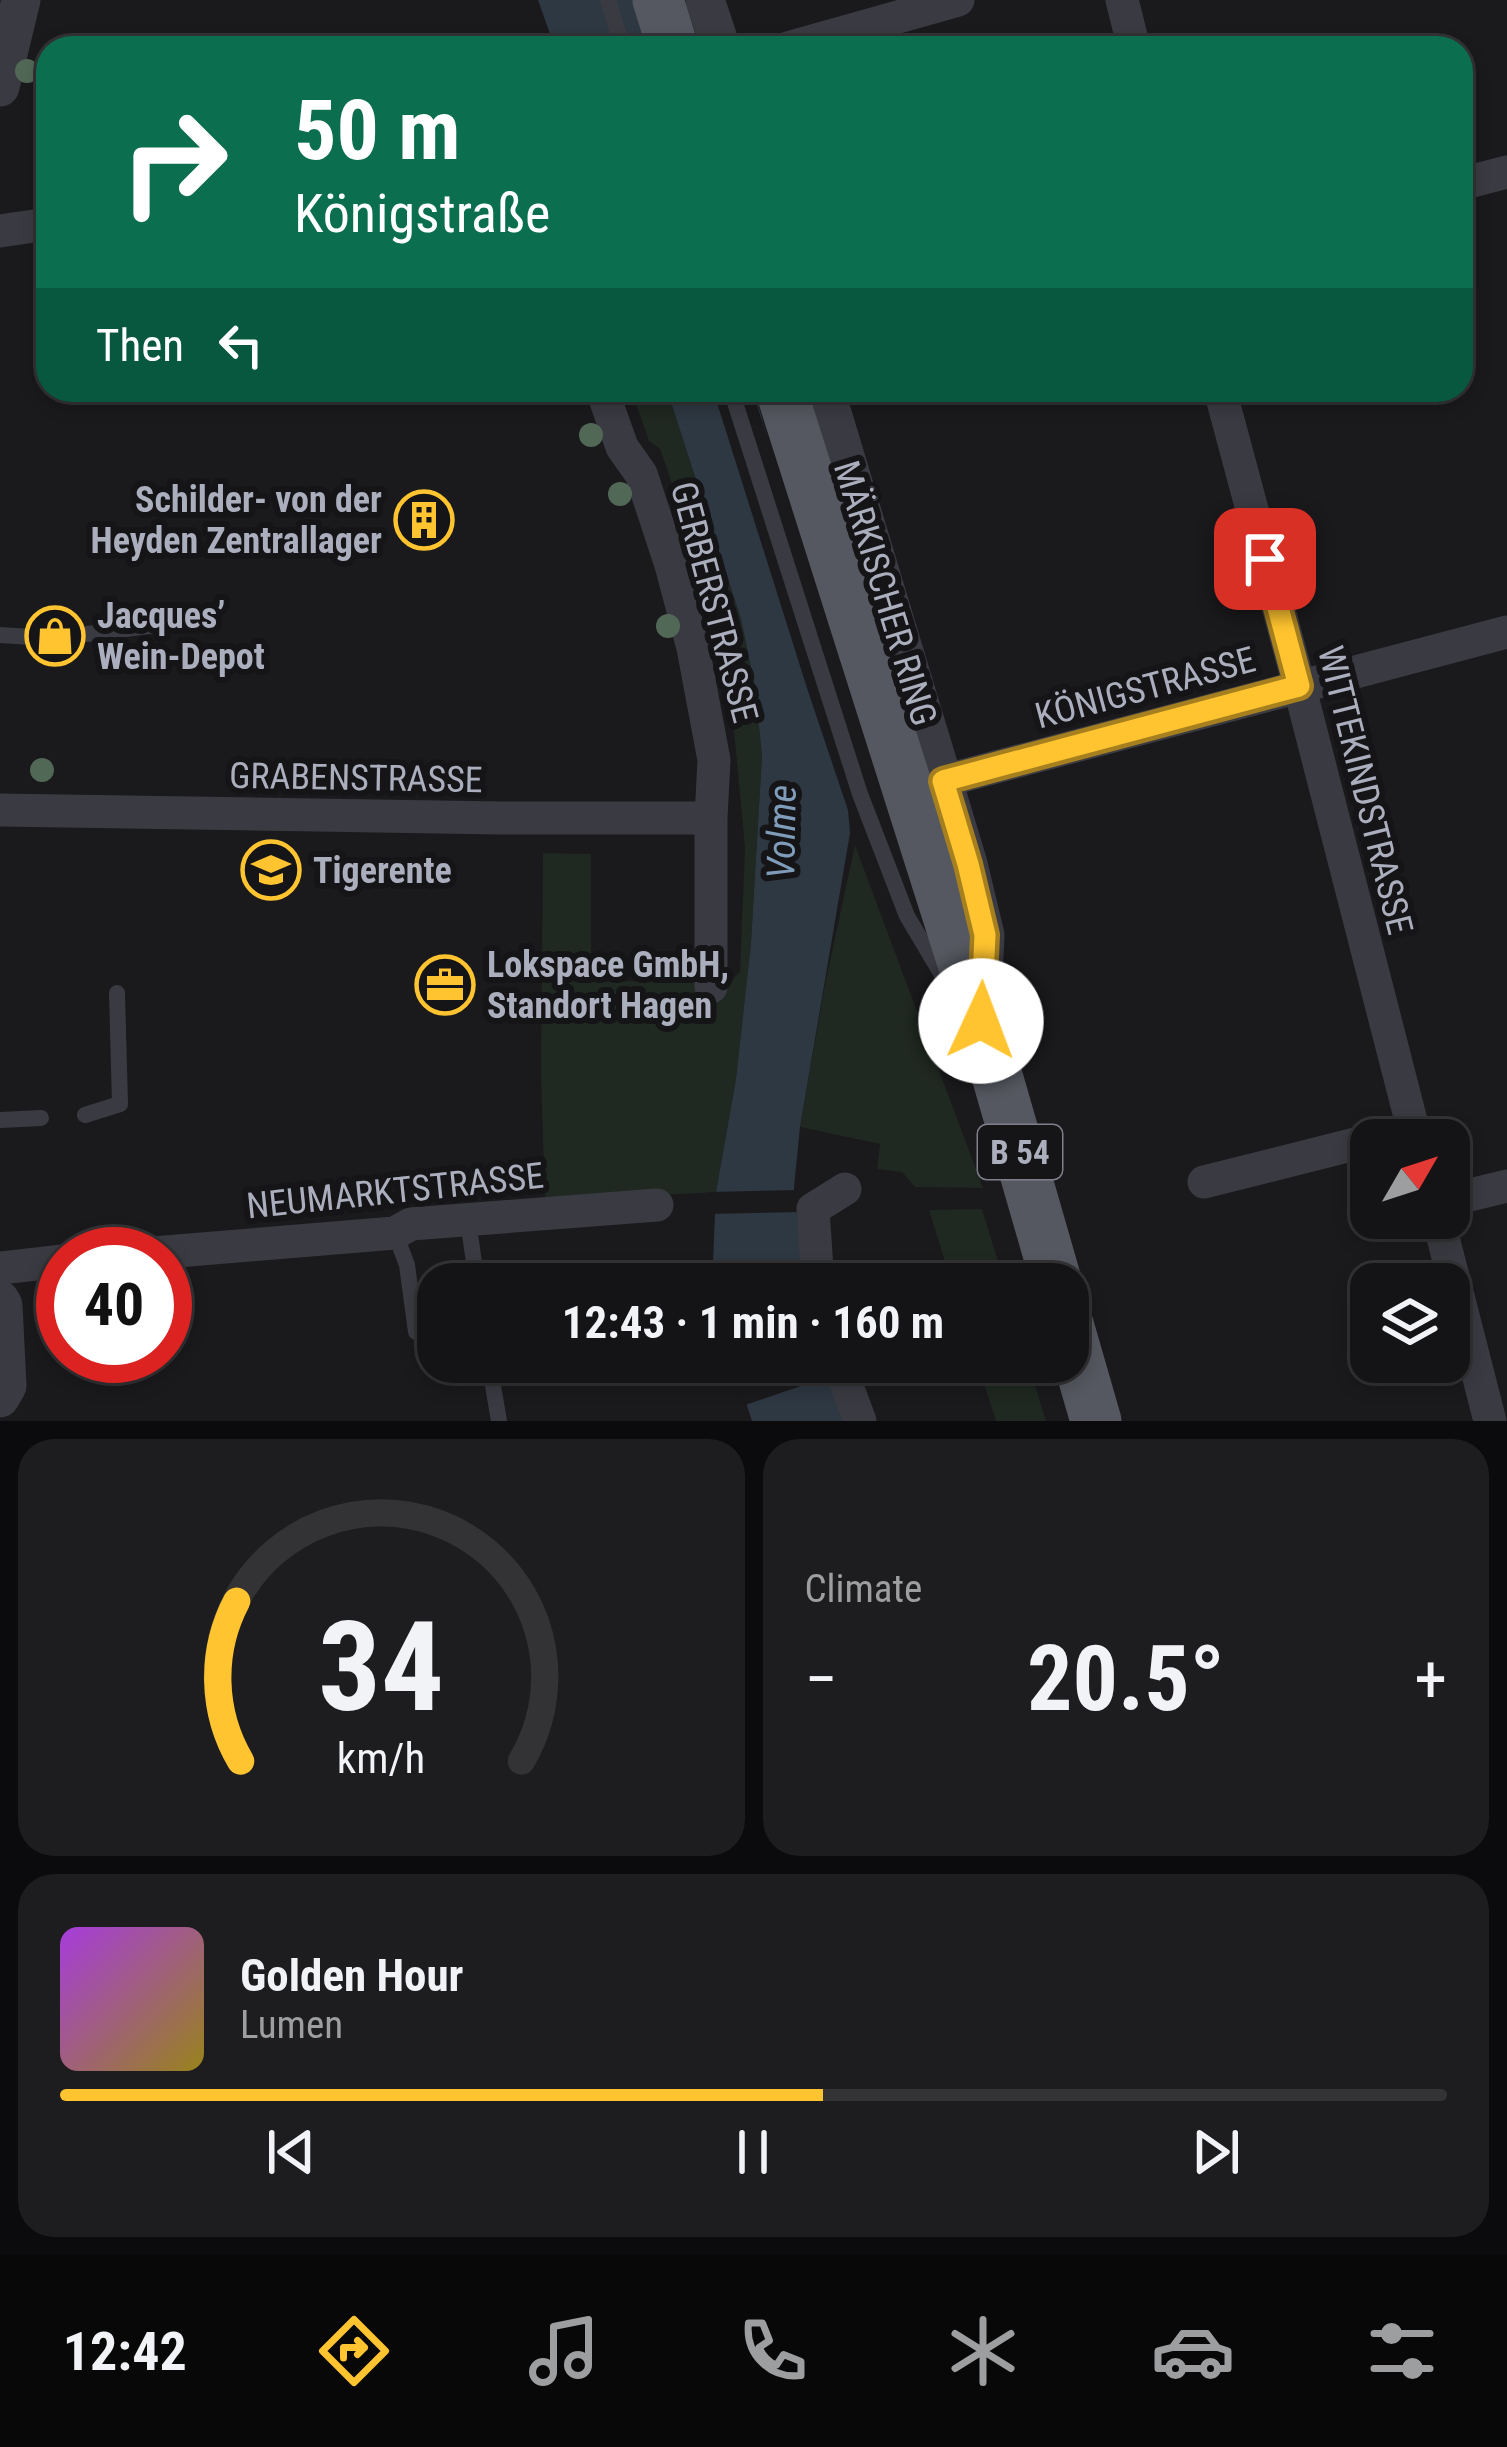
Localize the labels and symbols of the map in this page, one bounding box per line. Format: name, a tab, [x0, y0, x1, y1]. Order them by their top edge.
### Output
street label: MÄRKISCHER RING	[825, 456, 945, 731]
street label: GERBERSTRASSE	[662, 477, 766, 727]
place label: Schilder- von der Heyden Zentrallager	[91, 479, 382, 562]
building icon: Schilder- von der Heyden Zentrallager	[393, 489, 455, 551]
pin	[1214, 508, 1316, 610]
place label: Jacques’ Wein-Depot	[97, 595, 265, 678]
shop icon: Jacques’ Wein-Depot	[24, 605, 86, 667]
street label: KÖNIGSTRASSE	[1031, 638, 1260, 737]
street label: WITTEKINDSTRASSE	[1309, 642, 1421, 939]
street label: GRABENSTRASSE	[229, 755, 483, 801]
water label: Volme	[758, 785, 806, 880]
school or university icon: Tigerente	[240, 839, 302, 901]
place label: Tigerente	[313, 850, 452, 892]
place label: Lokspace GmbH, Standort Hagen	[487, 944, 729, 1027]
office icon: Lokspace GmbH, Standort Hagen	[414, 954, 476, 1016]
position arrow	[918, 958, 1044, 1084]
north arrow	[1350, 1119, 1470, 1239]
road number: B 54	[978, 1125, 1062, 1179]
street label: NEUMARKTSTRASSE	[245, 1155, 546, 1227]
speed limit sign: 40	[36, 1227, 192, 1383]

